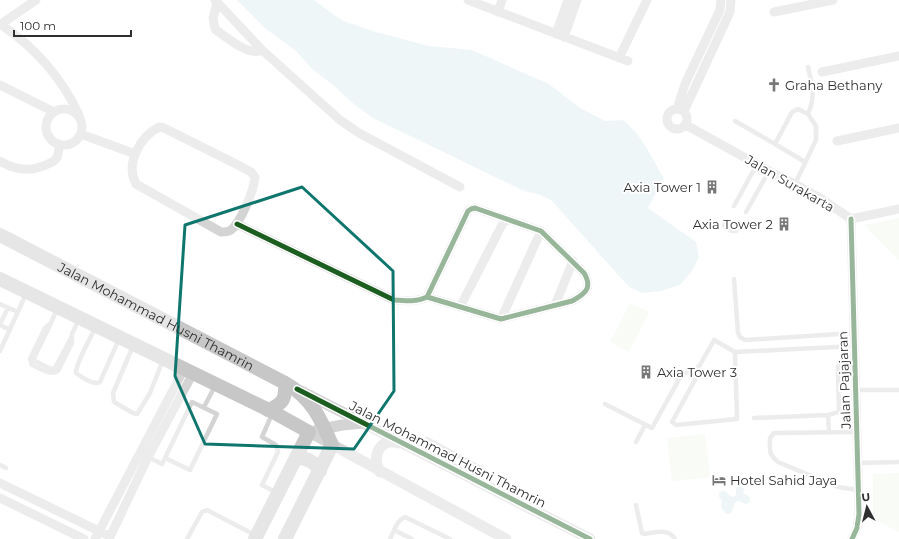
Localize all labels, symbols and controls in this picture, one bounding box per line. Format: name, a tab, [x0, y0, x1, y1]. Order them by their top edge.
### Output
scale bar	[14, 12, 131, 38]
text: 100 m	[20, 18, 56, 33]
church icon: Graha Bethany	[766, 77, 782, 93]
place label: Graha Bethany	[785, 77, 883, 93]
street label: Jalan Surakarta	[742, 151, 837, 215]
place label: Axia Tower 1	[623, 179, 701, 195]
building icon: Axia Tower 1	[704, 179, 720, 195]
place label: Axia Tower 2	[693, 216, 773, 232]
building icon: Axia Tower 2	[776, 216, 792, 232]
street label: Jalan Mohammad Husni Thamrin	[55, 258, 257, 374]
street label: Jalan Pajajaran	[834, 331, 854, 430]
building icon: Axia Tower 3	[638, 364, 654, 380]
place label: Axia Tower 3	[657, 364, 737, 380]
street label: Jalan Mohammad Husni Thamrin	[346, 397, 549, 511]
hotel icon: Hotel Sahid Jaya	[711, 472, 727, 488]
place label: Hotel Sahid Jaya	[730, 472, 837, 488]
north arrow	[847, 487, 887, 527]
text: U	[861, 490, 871, 505]

